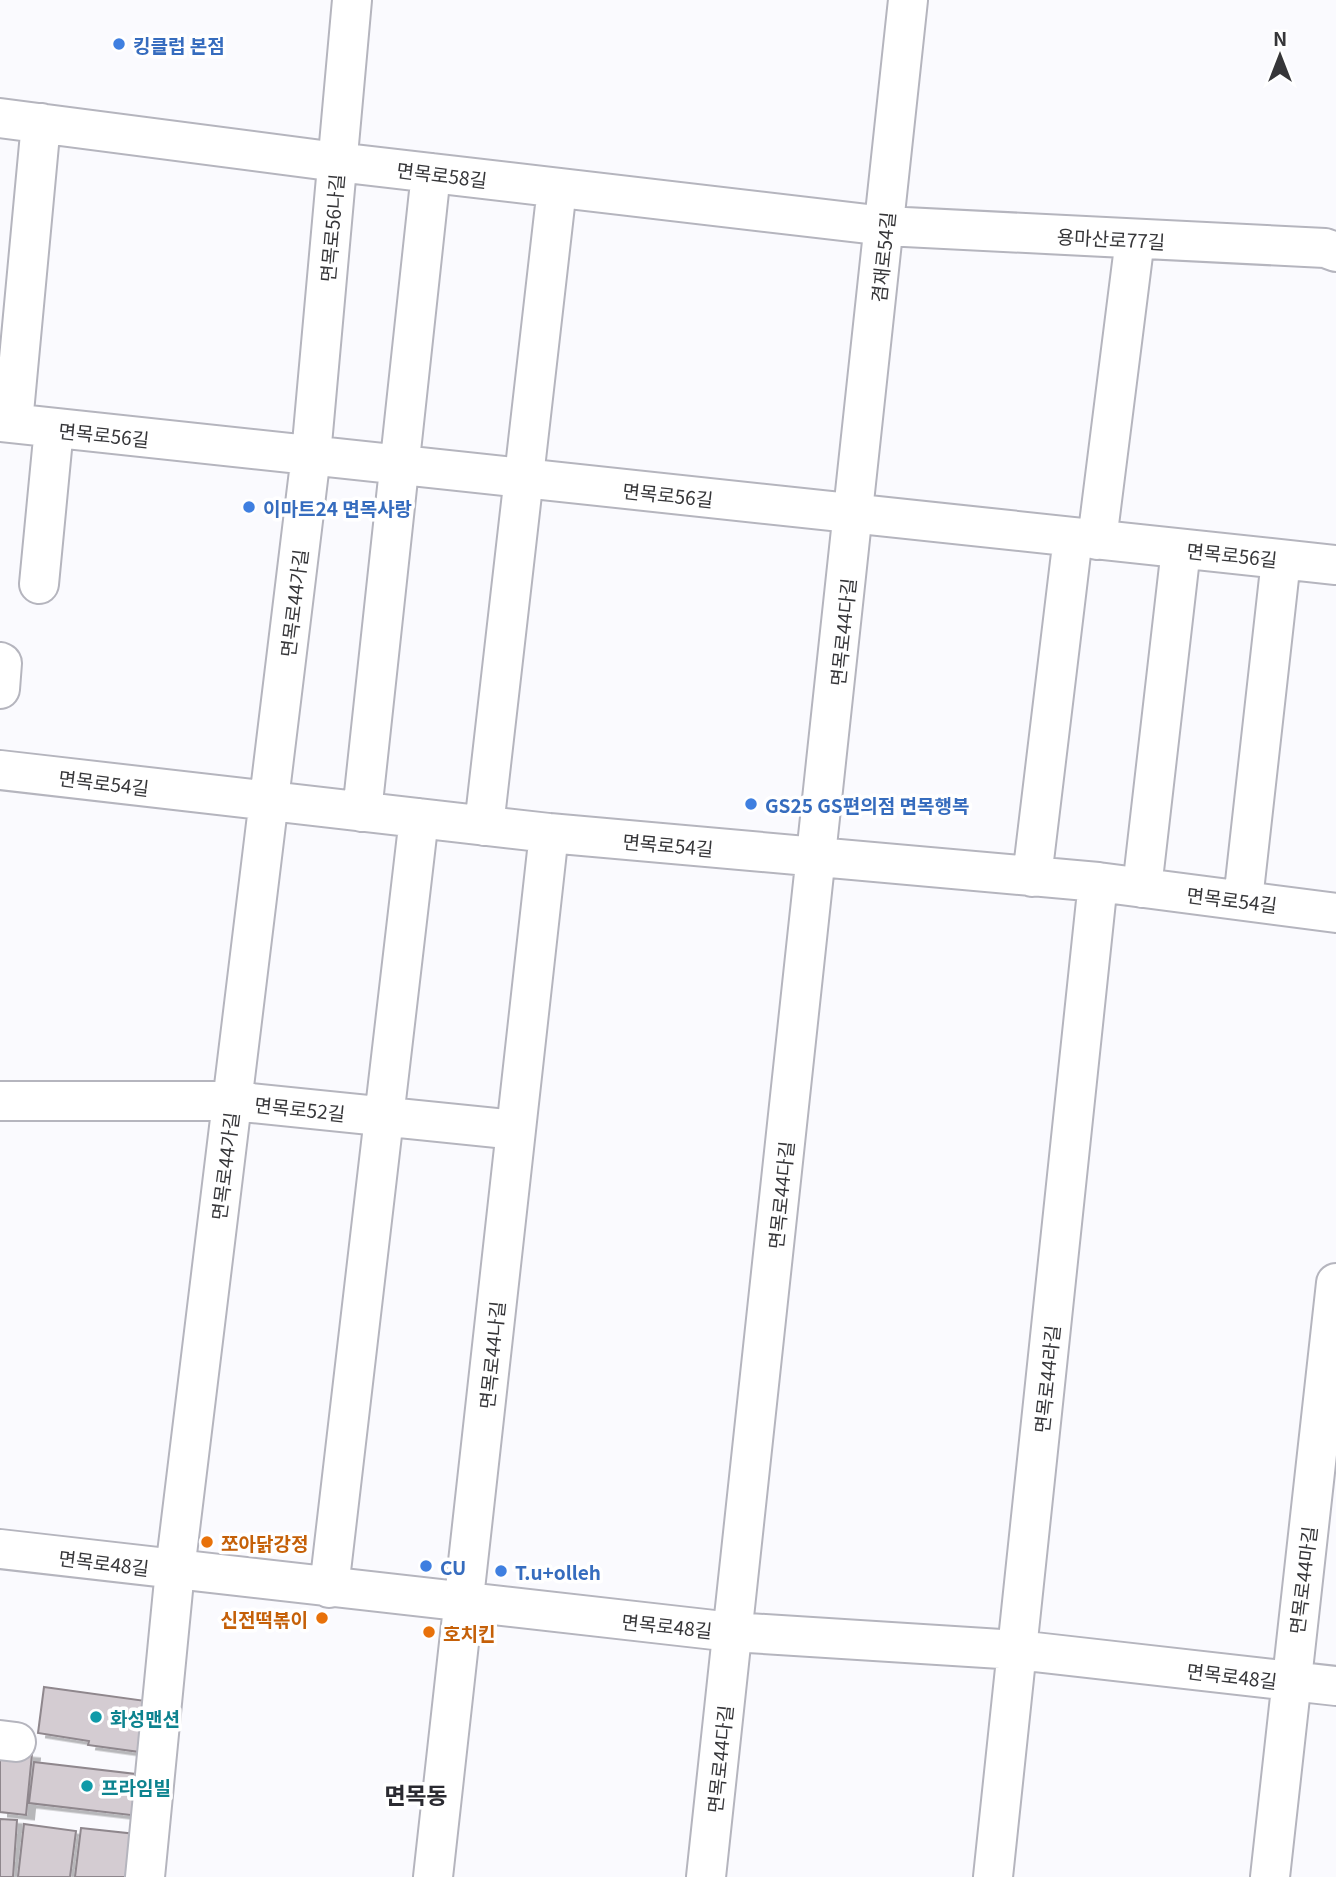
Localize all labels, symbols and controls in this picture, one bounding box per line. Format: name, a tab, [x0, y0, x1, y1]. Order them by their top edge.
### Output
north arrow	[1245, 21, 1315, 91]
text: N	[1273, 24, 1287, 51]
place label: 킹클럽 본점	[133, 31, 225, 58]
marker: 킹클럽 본점	[111, 36, 127, 52]
street label: 면목로58길	[395, 155, 489, 193]
street label: 면목로56나길	[313, 173, 349, 283]
street label: 겸재로54길	[864, 210, 900, 304]
street label: 용마산로77길	[1056, 222, 1166, 254]
street label: 면목로56길	[57, 416, 151, 452]
street label: 면목로56길	[621, 476, 715, 512]
place label: 이마트24 면목사랑	[263, 494, 412, 521]
marker: 이마트24 면목사랑	[241, 499, 257, 515]
street label: 면목로56길	[1185, 536, 1279, 572]
street label: 면목로44가길	[273, 548, 313, 658]
street label: 면목로44다길	[823, 577, 861, 687]
street label: 면목로54길	[57, 763, 151, 801]
place label: GS25 GS편의점 면목행복	[765, 791, 969, 818]
marker: GS25 GS편의점 면목행복	[743, 796, 759, 812]
street label: 면목로54길	[621, 827, 715, 861]
street label: 면목로54길	[1185, 880, 1279, 918]
street label: 면목로52길	[253, 1090, 347, 1126]
street label: 면목로44가길	[204, 1111, 244, 1221]
street label: 면목로44다길	[761, 1140, 799, 1250]
street label: 면목로44나길	[472, 1300, 510, 1410]
street label: 면목로44라길	[1027, 1324, 1065, 1434]
street label: 면목로44마길	[1282, 1525, 1322, 1635]
place label: 쪼아닭강정	[221, 1529, 308, 1556]
marker: 쪼아닭강정	[199, 1534, 215, 1550]
street label: 면목로48길	[57, 1543, 151, 1581]
place label: CU	[440, 1553, 466, 1580]
marker: CU	[418, 1558, 434, 1574]
place label: T.u+olleh	[515, 1558, 601, 1585]
marker: T.u+olleh	[493, 1563, 509, 1579]
place label: 신전떡볶이	[221, 1605, 308, 1632]
street label: 면목로48길	[620, 1607, 714, 1643]
marker: 신전떡볶이	[314, 1610, 330, 1626]
place label: 호치킨	[443, 1619, 495, 1646]
marker: 호치킨	[421, 1624, 437, 1640]
street label: 면목로48길	[1185, 1656, 1279, 1694]
place label: 화성맨션	[110, 1704, 180, 1731]
street label: 면목로44다길	[700, 1704, 738, 1814]
marker: 화성맨션	[88, 1709, 104, 1725]
place label: 프라임빌	[101, 1773, 171, 1800]
district label: 면목동	[384, 1777, 448, 1811]
marker: 프라임빌	[79, 1778, 95, 1794]

